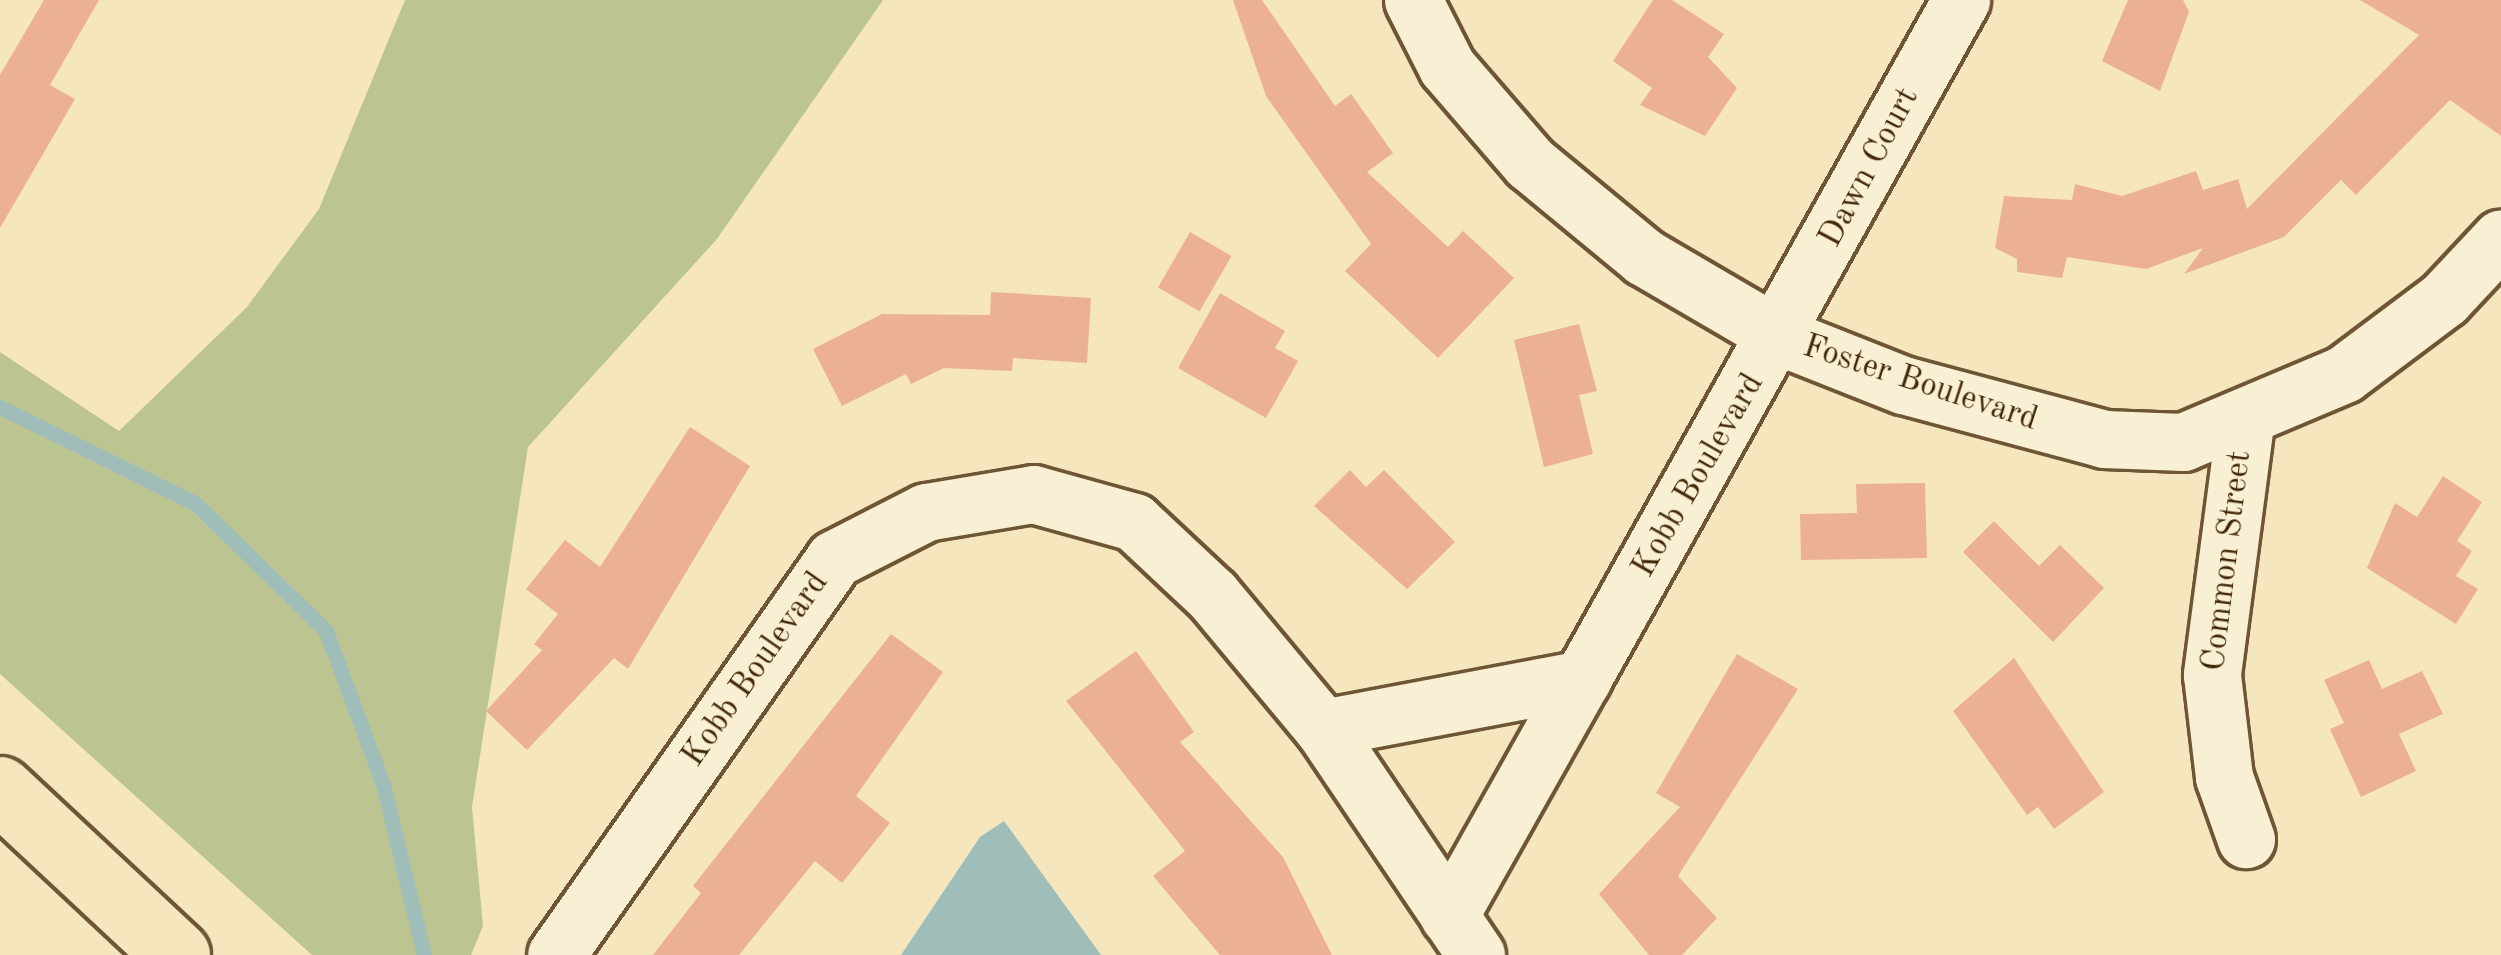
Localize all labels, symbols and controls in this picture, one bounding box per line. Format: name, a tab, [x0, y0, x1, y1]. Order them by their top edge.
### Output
street label: Dawn Court	[1811, 81, 1929, 255]
street label: Foster Boulevard	[1798, 327, 2042, 441]
street label: Kobb Boulevard	[1625, 367, 1773, 585]
street label: Common Street	[2195, 449, 2261, 673]
street label: Kobb Boulevard	[674, 565, 838, 775]

